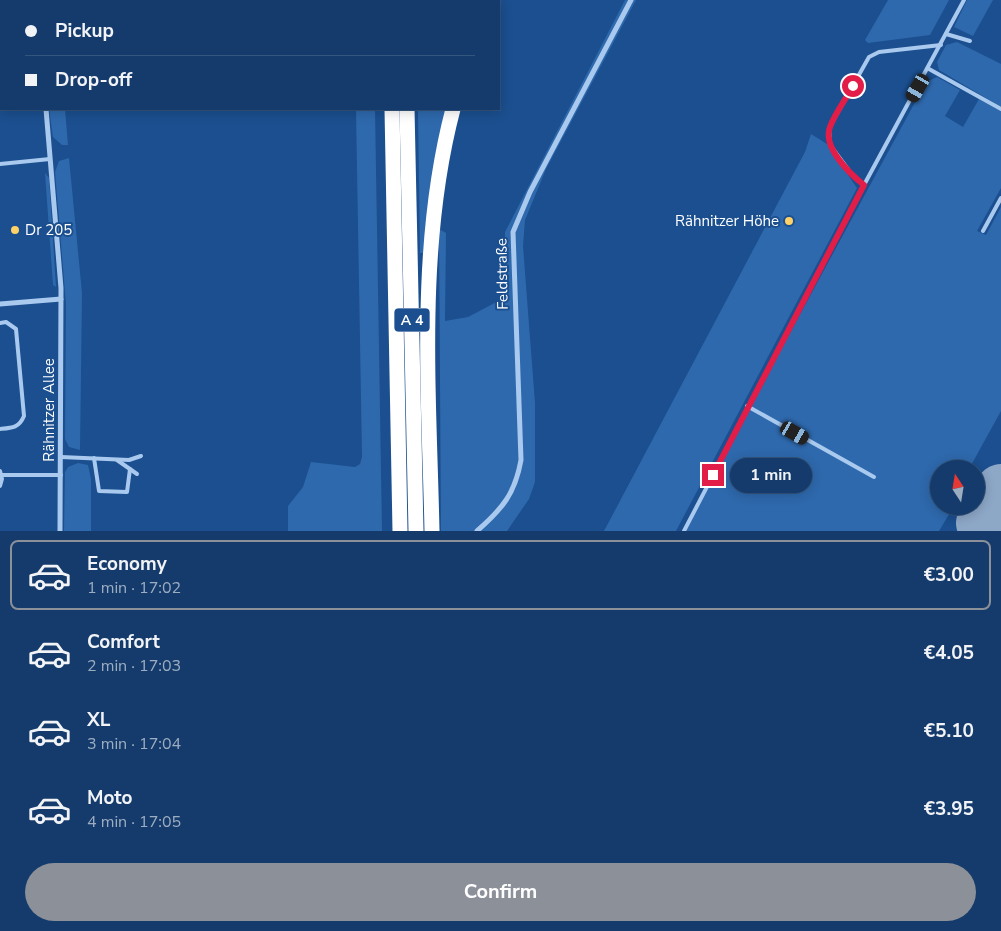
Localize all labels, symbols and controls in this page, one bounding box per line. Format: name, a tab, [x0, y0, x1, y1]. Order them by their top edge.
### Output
text: Pickup	[55, 18, 114, 44]
text: Drop-off	[55, 67, 132, 93]
car	[904, 71, 931, 105]
route start	[842, 75, 864, 97]
place label: Rähnitzer Höhe	[675, 211, 779, 231]
marker: Rähnitzer Höhe	[783, 215, 795, 227]
place label: Dr 205	[25, 220, 72, 240]
marker: Dr 205	[9, 224, 21, 236]
street label: Feldstraße	[491, 238, 513, 310]
road number: A 4	[394, 308, 430, 332]
street label: Rähnitzer Allee	[39, 358, 59, 462]
car	[778, 419, 811, 447]
callout: 1 min	[730, 458, 813, 492]
north arrow	[930, 460, 985, 515]
map controls	[930, 460, 985, 515]
route end	[702, 464, 724, 486]
text: 1 min	[750, 464, 792, 486]
text: Economy	[87, 551, 167, 577]
icon: car	[27, 553, 72, 598]
text: €3.00	[924, 562, 974, 588]
text: 1 min · 17:02	[87, 577, 181, 599]
text: Comfort	[87, 629, 160, 655]
icon: car	[27, 631, 72, 676]
text: €4.05	[924, 640, 974, 666]
text: 2 min · 17:03	[87, 655, 181, 677]
text: XL	[87, 707, 110, 733]
icon: car	[27, 709, 72, 754]
text: €5.10	[924, 718, 974, 744]
text: 3 min · 17:04	[87, 733, 181, 755]
text: Moto	[87, 785, 133, 811]
icon: car	[27, 787, 72, 832]
text: €3.95	[924, 796, 974, 822]
text: 4 min · 17:05	[87, 811, 181, 833]
button: Confirm	[25, 863, 976, 921]

